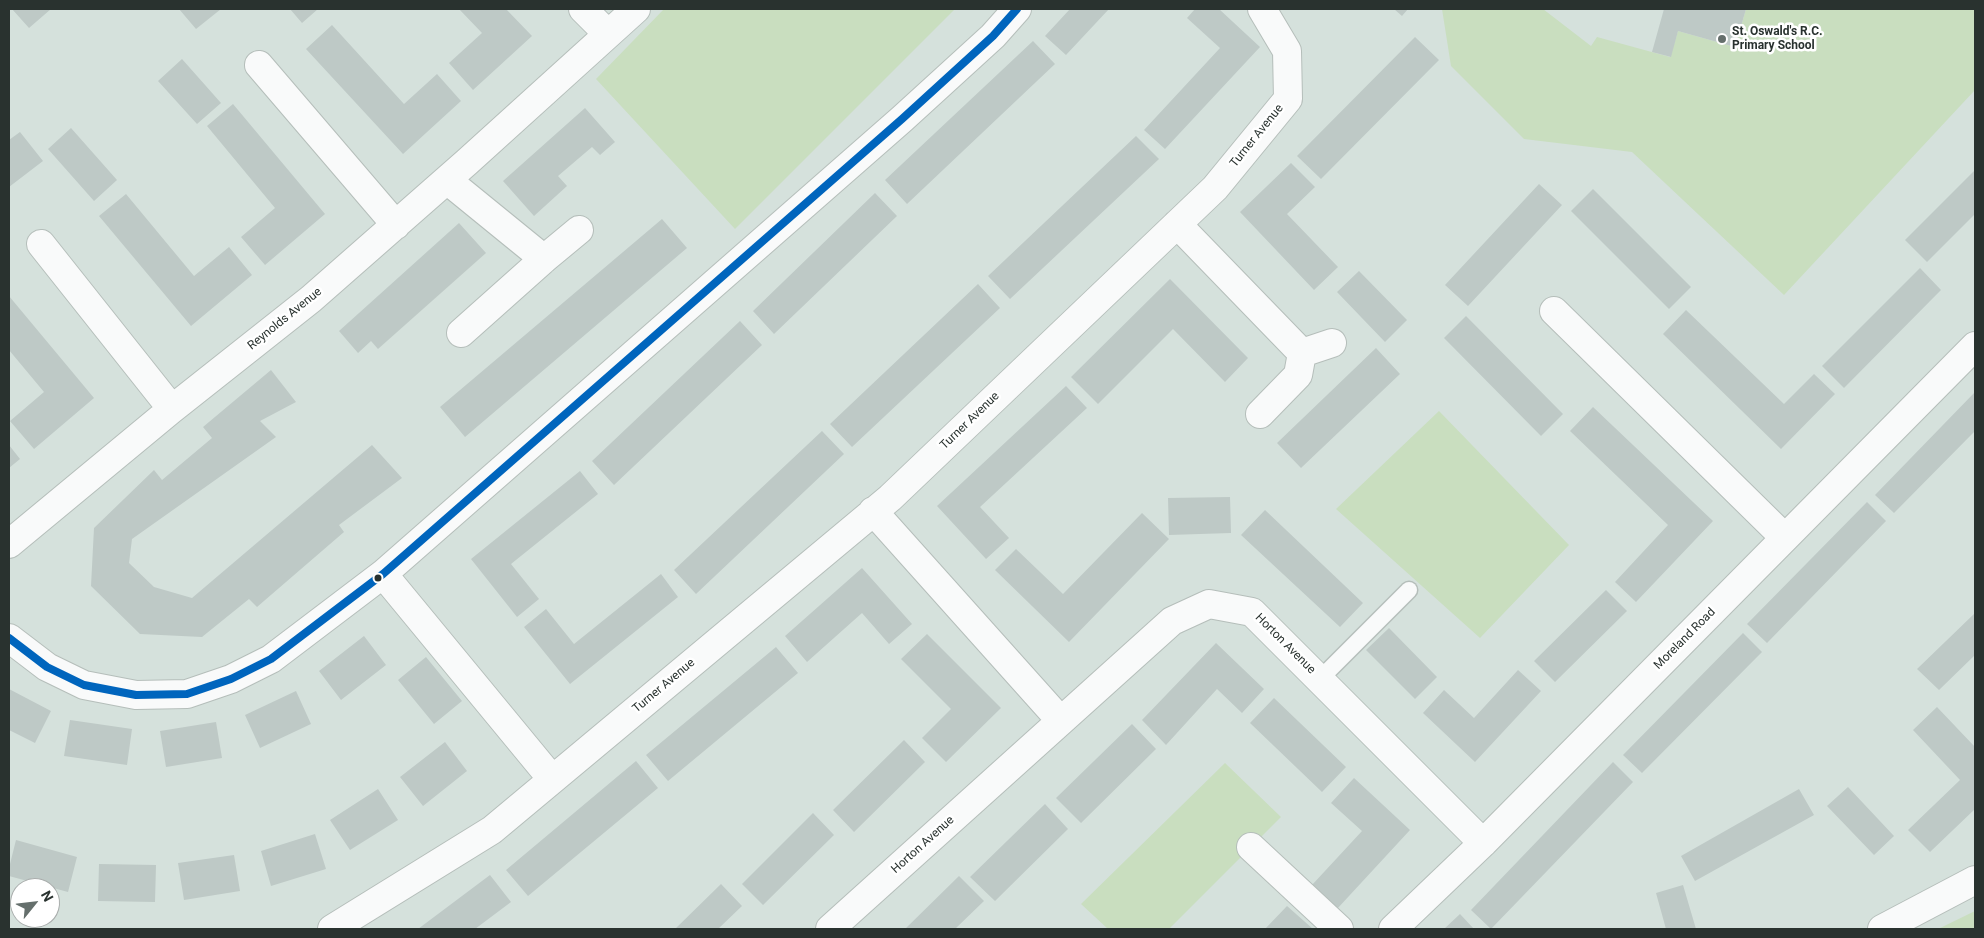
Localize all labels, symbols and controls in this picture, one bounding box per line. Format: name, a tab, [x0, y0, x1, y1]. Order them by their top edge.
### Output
place label: St. Oswald's R.C. Primary School	[1732, 25, 1823, 53]
marker: St. Oswald's R.C. Primary School	[1716, 33, 1728, 45]
street label: Turner Avenue	[1227, 102, 1287, 170]
street label: Reynolds Avenue	[245, 285, 325, 353]
street label: Turner Avenue	[937, 389, 1003, 453]
unlabelled marker	[373, 573, 383, 583]
street label: Moreland Road	[1651, 605, 1719, 673]
street label: Horton Avenue	[1252, 611, 1318, 677]
street label: Turner Avenue	[630, 656, 698, 716]
street label: Horton Avenue	[889, 813, 957, 877]
north arrow	[10, 878, 60, 928]
text: N	[38, 888, 57, 904]

